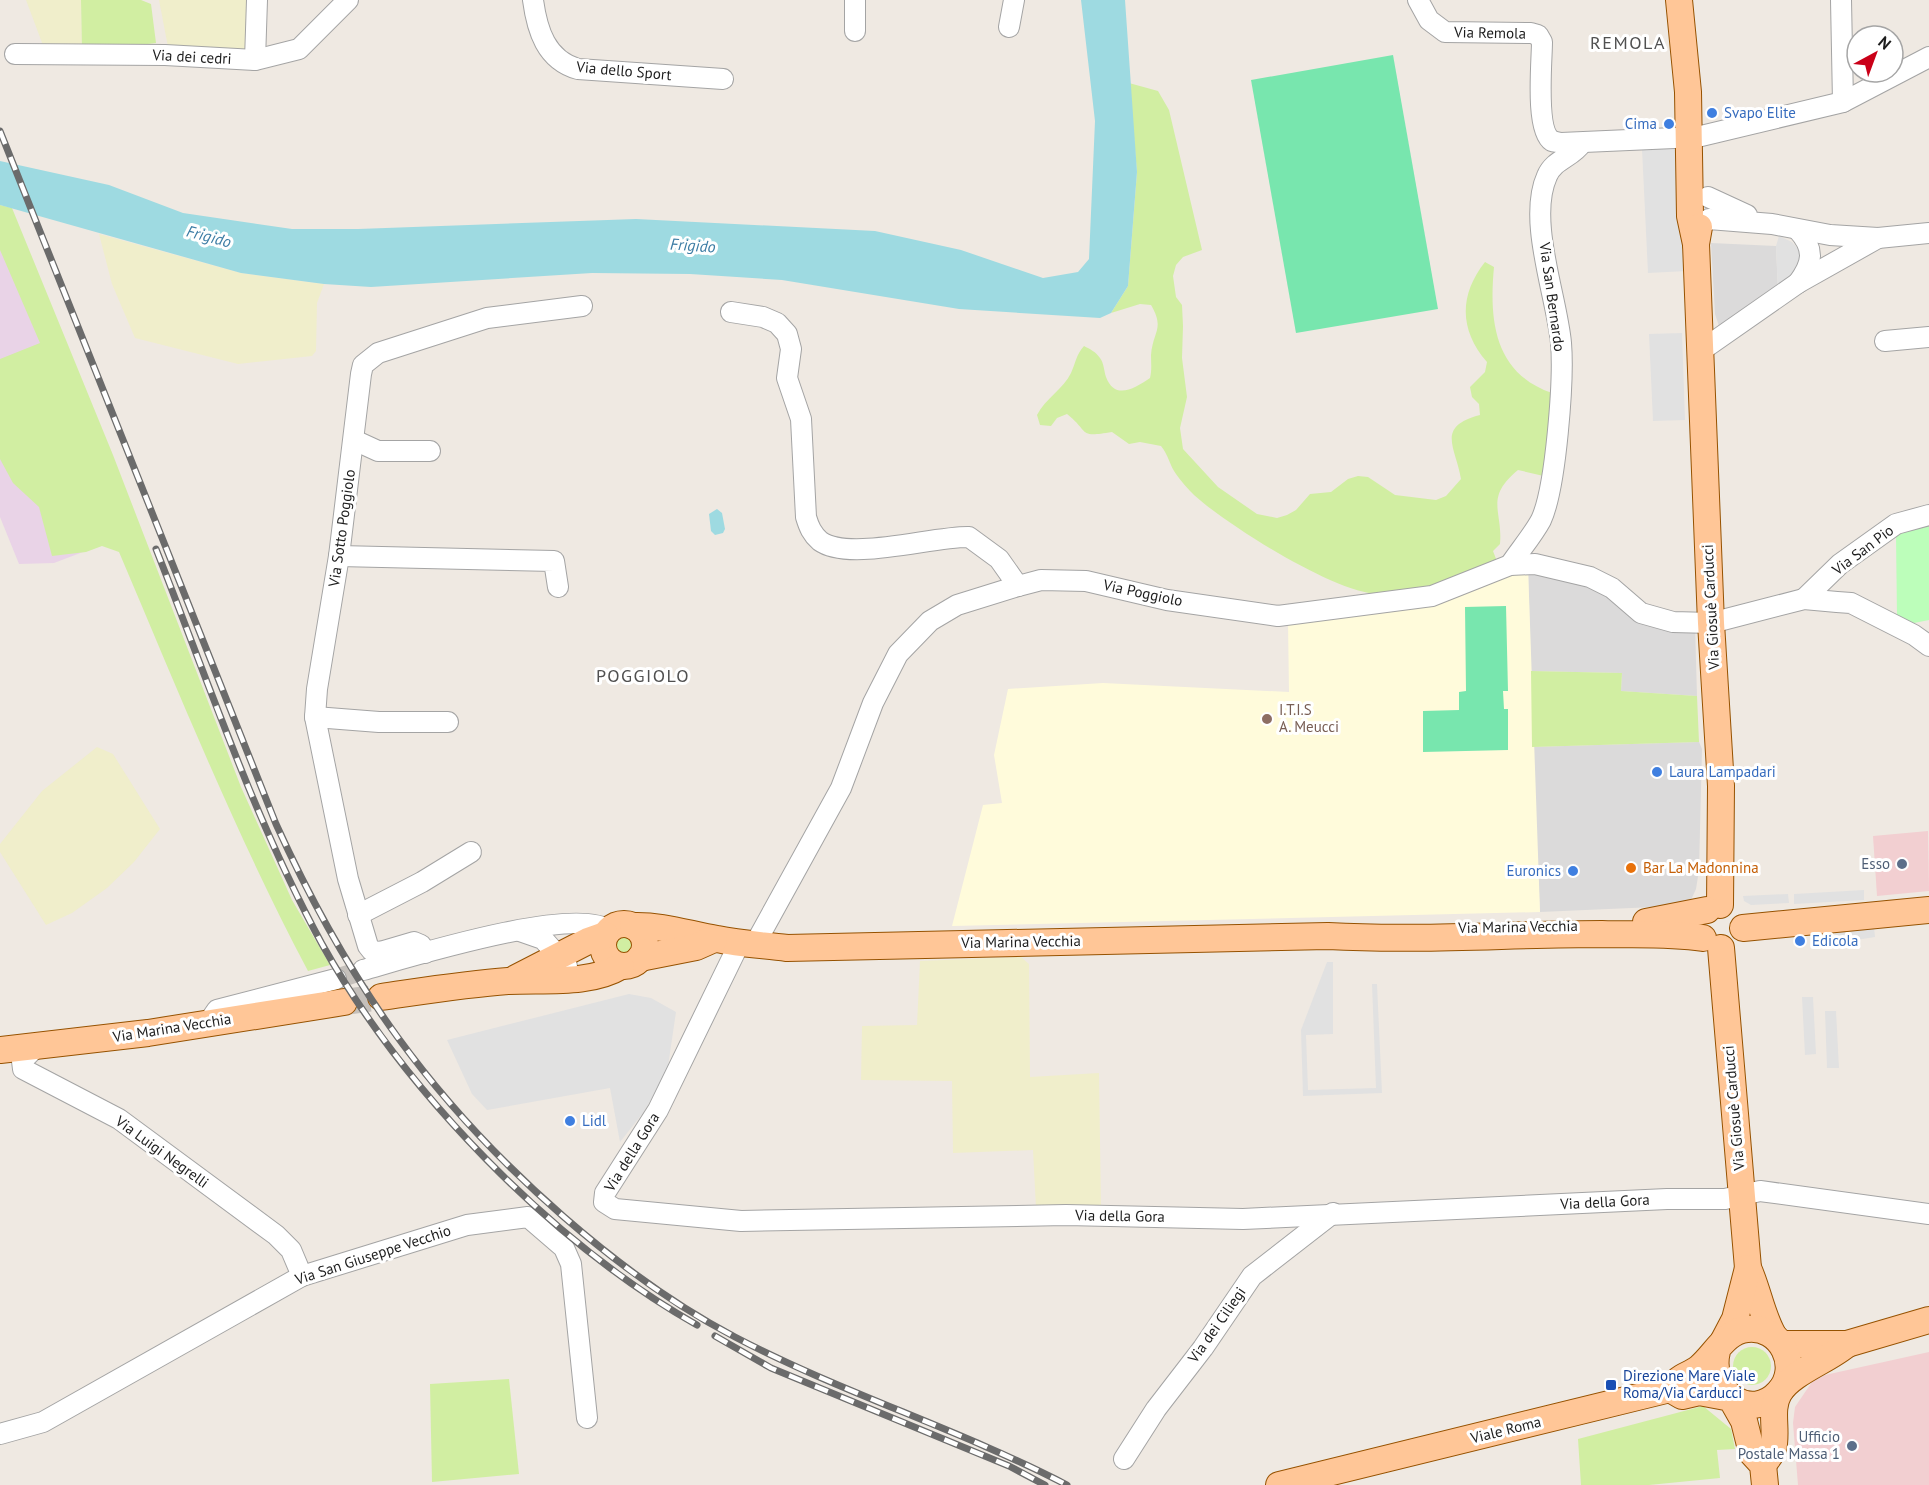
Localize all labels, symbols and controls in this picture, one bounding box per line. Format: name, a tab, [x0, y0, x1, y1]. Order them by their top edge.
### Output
street label: Via Remola	[1453, 22, 1526, 43]
north arrow	[1845, 24, 1905, 84]
district label: REMOLA	[1590, 31, 1666, 54]
text: N	[1874, 32, 1895, 54]
street label: Via dei cedri	[151, 45, 232, 68]
street label: Via dello Sport	[575, 57, 672, 84]
place label: Svapo Elite	[1724, 103, 1796, 122]
marker: Svapo Elite	[1705, 106, 1719, 120]
place label: Cima	[1625, 114, 1657, 133]
marker: Cima	[1662, 117, 1676, 131]
water label: Frigido	[184, 220, 234, 252]
water label: Frigido	[670, 233, 716, 257]
street label: Via San Bernardo	[1535, 240, 1570, 353]
street label: Via Sotto Poggiolo	[324, 468, 359, 589]
street label: Via San Pio	[1827, 520, 1897, 579]
street label: Via Giosuè Carducci	[1698, 544, 1723, 671]
street label: Via Poggiolo	[1101, 575, 1184, 610]
district label: POGGIOLO	[596, 664, 690, 687]
place label: I.T.I.S A. Meucci	[1279, 700, 1339, 736]
marker: I.T.I.S A. Meucci	[1260, 712, 1274, 726]
place label: Laura Lampadari	[1669, 762, 1776, 781]
marker: Laura Lampadari	[1650, 765, 1664, 779]
place label: Esso	[1861, 854, 1890, 873]
marker: Esso	[1895, 857, 1909, 871]
place label: Bar La Madonnina	[1643, 858, 1759, 877]
place label: Euronics	[1506, 861, 1561, 880]
marker: Bar La Madonnina	[1624, 861, 1638, 875]
marker: Euronics	[1566, 864, 1580, 878]
street label: Via Marina Vecchia	[1457, 916, 1578, 937]
street label: Via Marina Vecchia	[960, 931, 1081, 952]
place label: Edicola	[1812, 931, 1858, 950]
marker: Edicola	[1793, 934, 1807, 948]
street label: Via Marina Vecchia	[110, 1009, 232, 1046]
street label: Via Giosuè Carducci	[1719, 1045, 1749, 1172]
street label: Via della Gora	[599, 1109, 663, 1196]
street label: Via Luigi Negrelli	[111, 1111, 213, 1192]
place label: Lidl	[582, 1111, 607, 1130]
marker: Lidl	[563, 1114, 577, 1128]
street label: Via della Gora	[1559, 1190, 1650, 1213]
street label: Via della Gora	[1074, 1205, 1165, 1226]
street label: Via San Giuseppe Vecchio	[292, 1220, 453, 1289]
street label: Via dei Ciliegi	[1183, 1283, 1250, 1367]
place label: Direzione Mare Viale Roma/Via Carducci	[1623, 1366, 1756, 1402]
marker: Direzione Mare Viale Roma/Via Carducci	[1604, 1378, 1618, 1392]
street label: Viale Roma	[1468, 1412, 1543, 1448]
place label: Ufficio Postale Massa 1	[1738, 1427, 1840, 1463]
marker: Ufficio Postale Massa 1	[1845, 1439, 1859, 1453]

